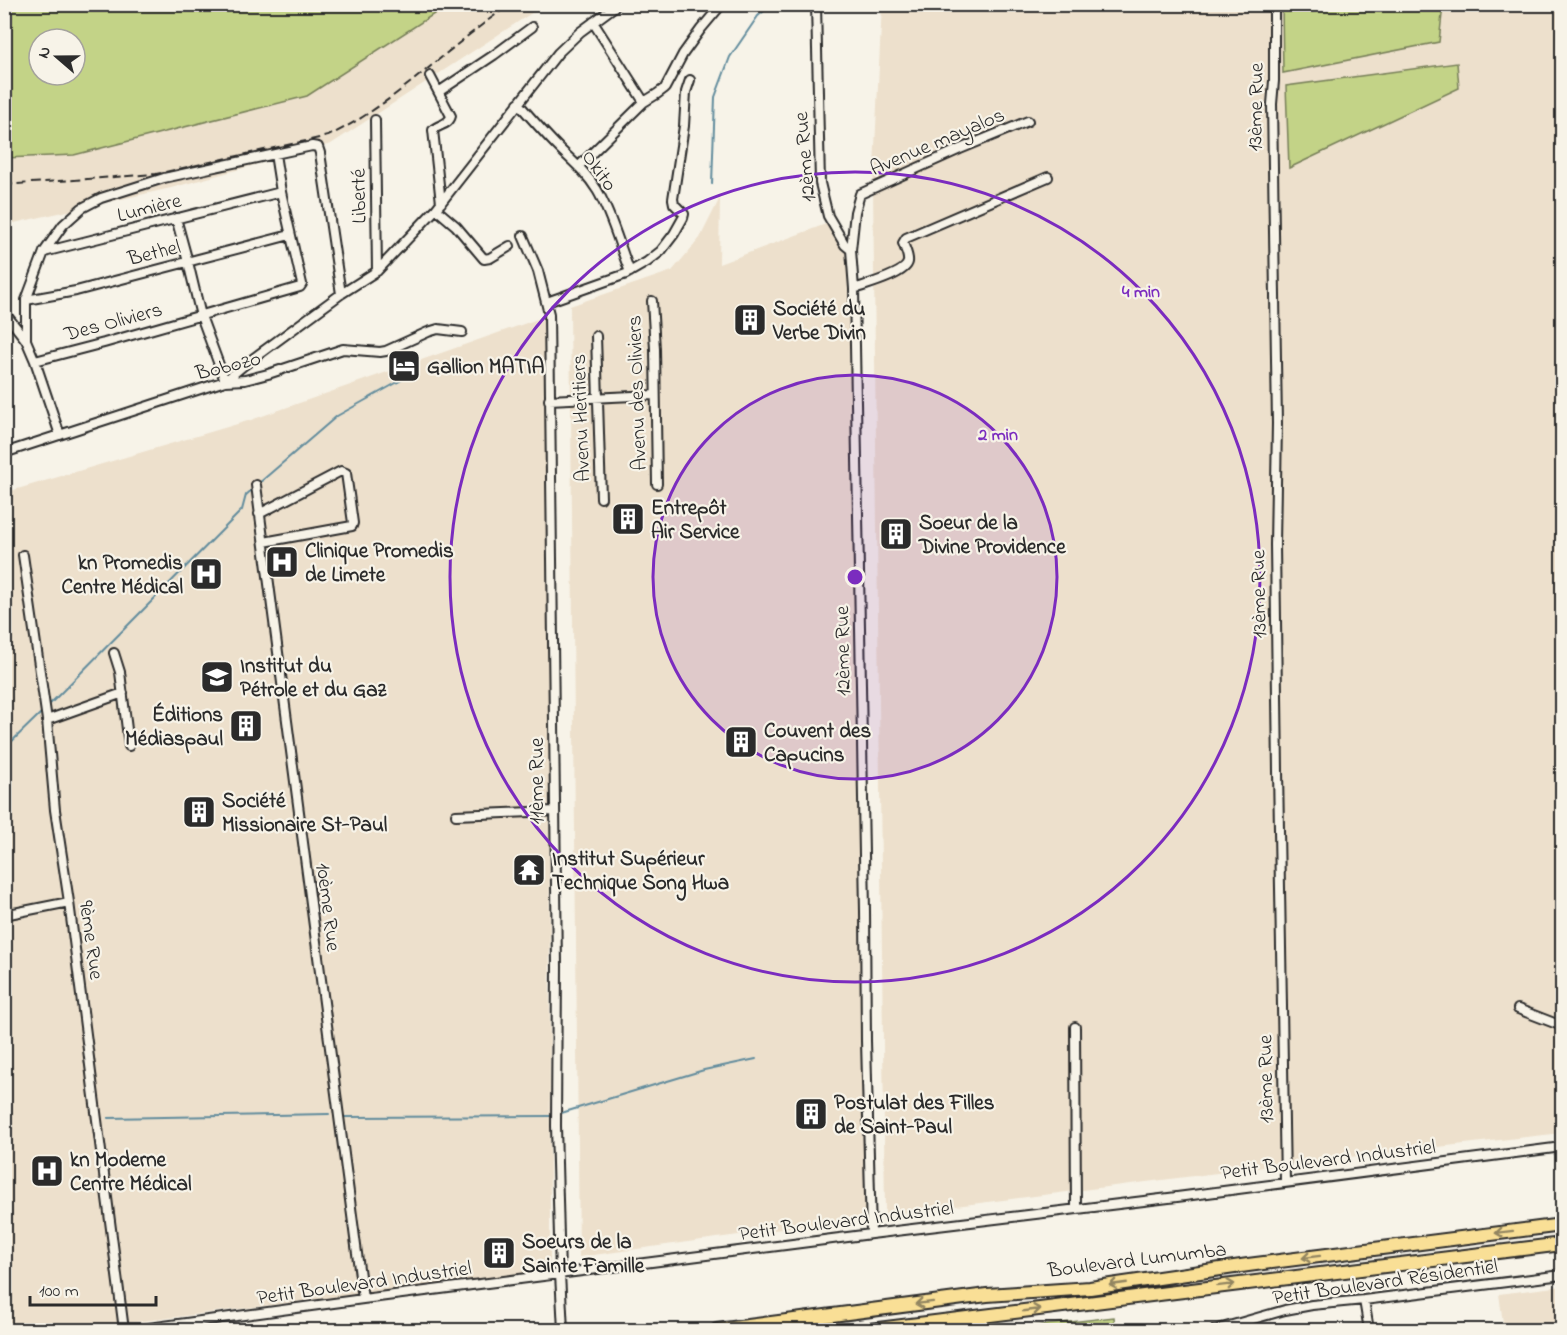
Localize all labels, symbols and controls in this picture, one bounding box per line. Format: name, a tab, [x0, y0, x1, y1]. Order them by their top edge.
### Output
north arrow	[27, 27, 87, 87]
text: N	[32, 43, 58, 62]
street label: 13ème Rue	[1241, 62, 1273, 152]
street label: Avenue mayalos	[866, 101, 1011, 187]
street label: 12ème Rue	[787, 110, 825, 203]
street label: Okito	[573, 144, 624, 198]
street label: Liberté	[345, 168, 375, 224]
street label: Lumière	[114, 186, 185, 231]
street label: Bethel	[124, 233, 184, 275]
text: 4 min	[1122, 280, 1160, 306]
street label: Des Oliviers	[60, 295, 166, 351]
place label: Société du Verbe Divin	[772, 295, 866, 349]
building icon: Société du Verbe Divin	[732, 302, 768, 338]
street label: Avenu des Oliviers	[620, 315, 656, 471]
street label: Bobozo	[192, 344, 264, 390]
hotel icon: Gallion MATIA	[386, 348, 422, 384]
place label: Gallion MATIA	[427, 353, 545, 383]
street label: Avenu Heritiers	[565, 353, 599, 482]
text: 2 min	[977, 423, 1018, 449]
place label: Entrepôt Air Service	[651, 494, 740, 548]
building icon: Entrepôt Air Service	[610, 501, 646, 537]
place label: Soeur de la Divine Providence	[918, 509, 1066, 563]
building icon: Soeur de la Divine Providence	[878, 516, 914, 552]
place label: Clinique Promedis de Limete	[305, 537, 454, 591]
hospital icon: Clinique Promedis de Limete	[264, 544, 300, 580]
place label: kn Promedis Centre Médical	[62, 549, 183, 603]
street label: 13ème Rue	[1244, 549, 1276, 639]
hospital icon: kn Promedis Centre Médical	[188, 556, 224, 592]
centre of rings	[845, 567, 865, 587]
street label: 12ème Rue	[828, 605, 860, 696]
place label: Institut du Pétrole et du Gaz	[240, 652, 388, 706]
school or university icon: Institut du Pétrole et du Gaz	[199, 659, 235, 695]
place label: Éditions Médiaspaul	[125, 701, 223, 755]
building icon: Éditions Médiaspaul	[228, 708, 264, 744]
place label: Couvent des Capucins	[764, 717, 871, 771]
building icon: Couvent des Capucins	[723, 724, 759, 760]
street label: 11ème Rue	[523, 737, 553, 824]
place label: Société Missionaire St-Paul	[222, 787, 388, 841]
building icon: Société Missionaire St-Paul	[181, 794, 217, 830]
place label: Institut Supérieur Technique Song Hwa	[552, 845, 729, 901]
temple icon: Institut Supérieur Technique Song Hwa	[511, 852, 547, 888]
street label: 10ème Rue	[307, 861, 347, 954]
street label: 9ème Rue	[70, 899, 110, 982]
street label: 13ème Rue	[1251, 1034, 1283, 1124]
place label: Postulat des Filles de Saint-Paul	[834, 1089, 995, 1143]
building icon: Postulat des Filles de Saint-Paul	[793, 1096, 829, 1132]
street label: Petit Boulevard Industriel	[1219, 1133, 1437, 1189]
place label: kn Moderne Centre Médical	[70, 1146, 192, 1200]
hospital icon: kn Moderne Centre Médical	[29, 1153, 65, 1189]
street label: Petit Boulevard Industriel	[737, 1194, 955, 1250]
one-way arrow	[1495, 1227, 1515, 1238]
place label: Soeurs de la Sainte Famille	[522, 1228, 645, 1282]
building icon: Soeurs de la Sainte Famille	[481, 1235, 517, 1271]
street label: Boulevard Lumumba	[1045, 1235, 1228, 1287]
one-way arrow	[1302, 1251, 1321, 1262]
street label: Petit Boulevard Résidentiel	[1271, 1252, 1500, 1314]
street label: Petit Boulevard Industriel	[255, 1254, 474, 1314]
scale bar	[30, 1269, 156, 1307]
one-way arrow	[1109, 1278, 1128, 1289]
text: 100 m	[39, 1279, 79, 1305]
one-way arrow	[1215, 1280, 1235, 1291]
one-way arrow	[915, 1298, 934, 1309]
one-way arrow	[1022, 1305, 1042, 1316]

